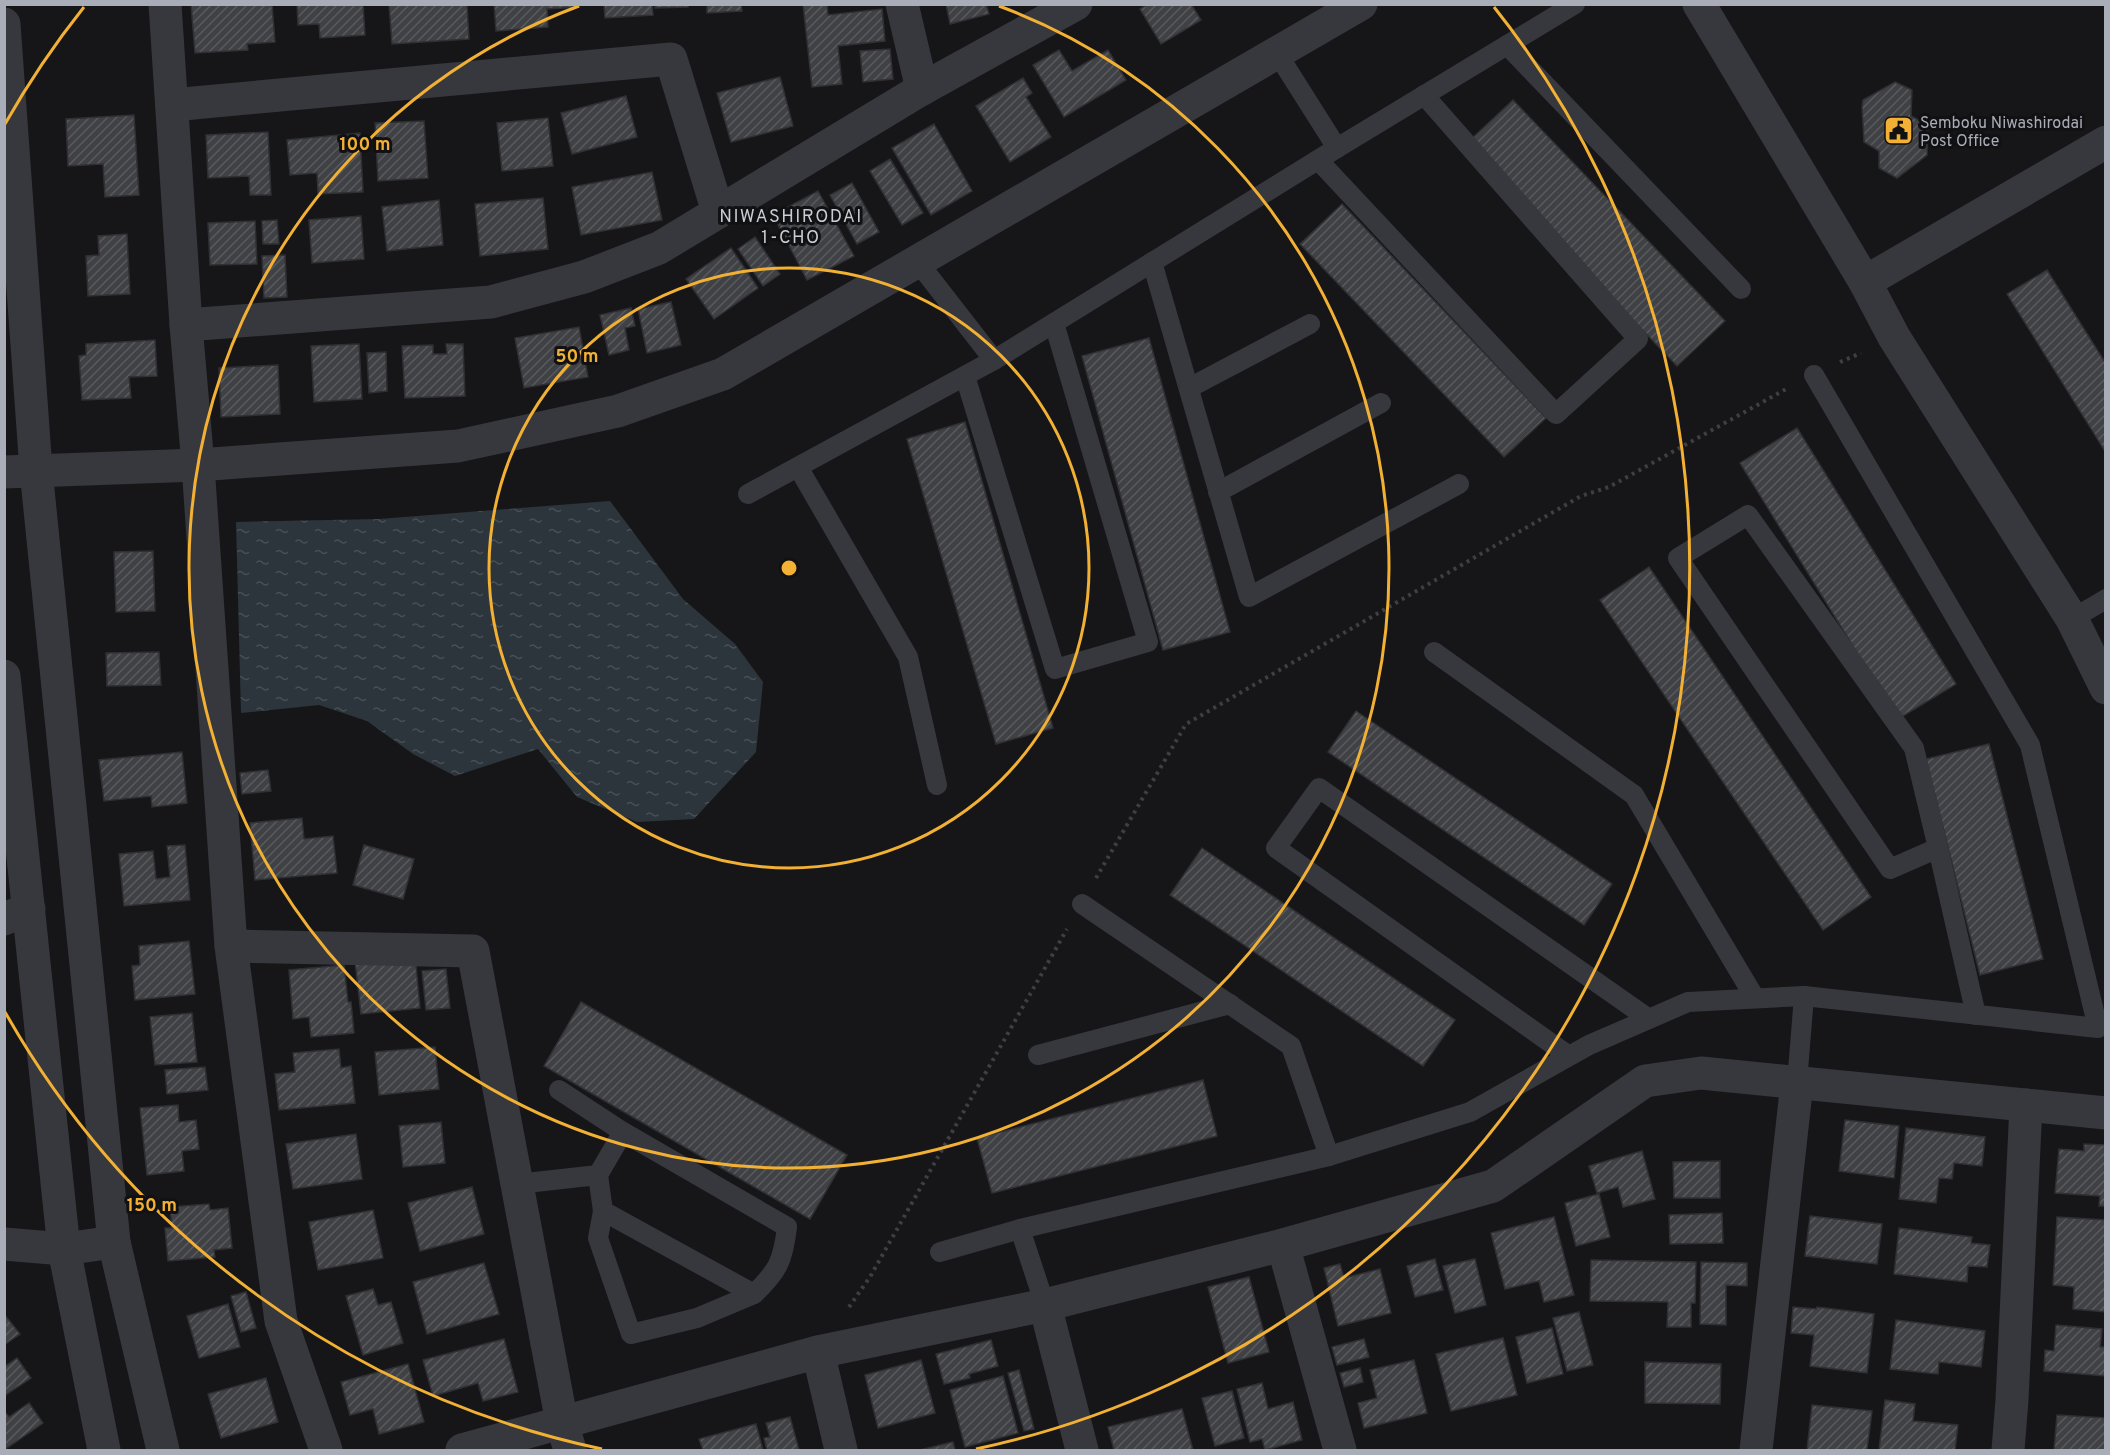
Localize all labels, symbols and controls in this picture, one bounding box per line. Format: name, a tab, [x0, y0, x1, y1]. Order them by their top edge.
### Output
place label: Semboku Niwashirodai Post Office	[1920, 114, 2083, 152]
public building icon: Semboku Niwashirodai Post Office	[1883, 115, 1915, 147]
text: 100 m	[339, 134, 391, 157]
district label: NIWASHIRODAI 1-CHO	[719, 206, 863, 250]
text: 50 m	[555, 346, 599, 369]
centre of rings	[779, 558, 799, 578]
text: 150 m	[127, 1195, 177, 1218]

